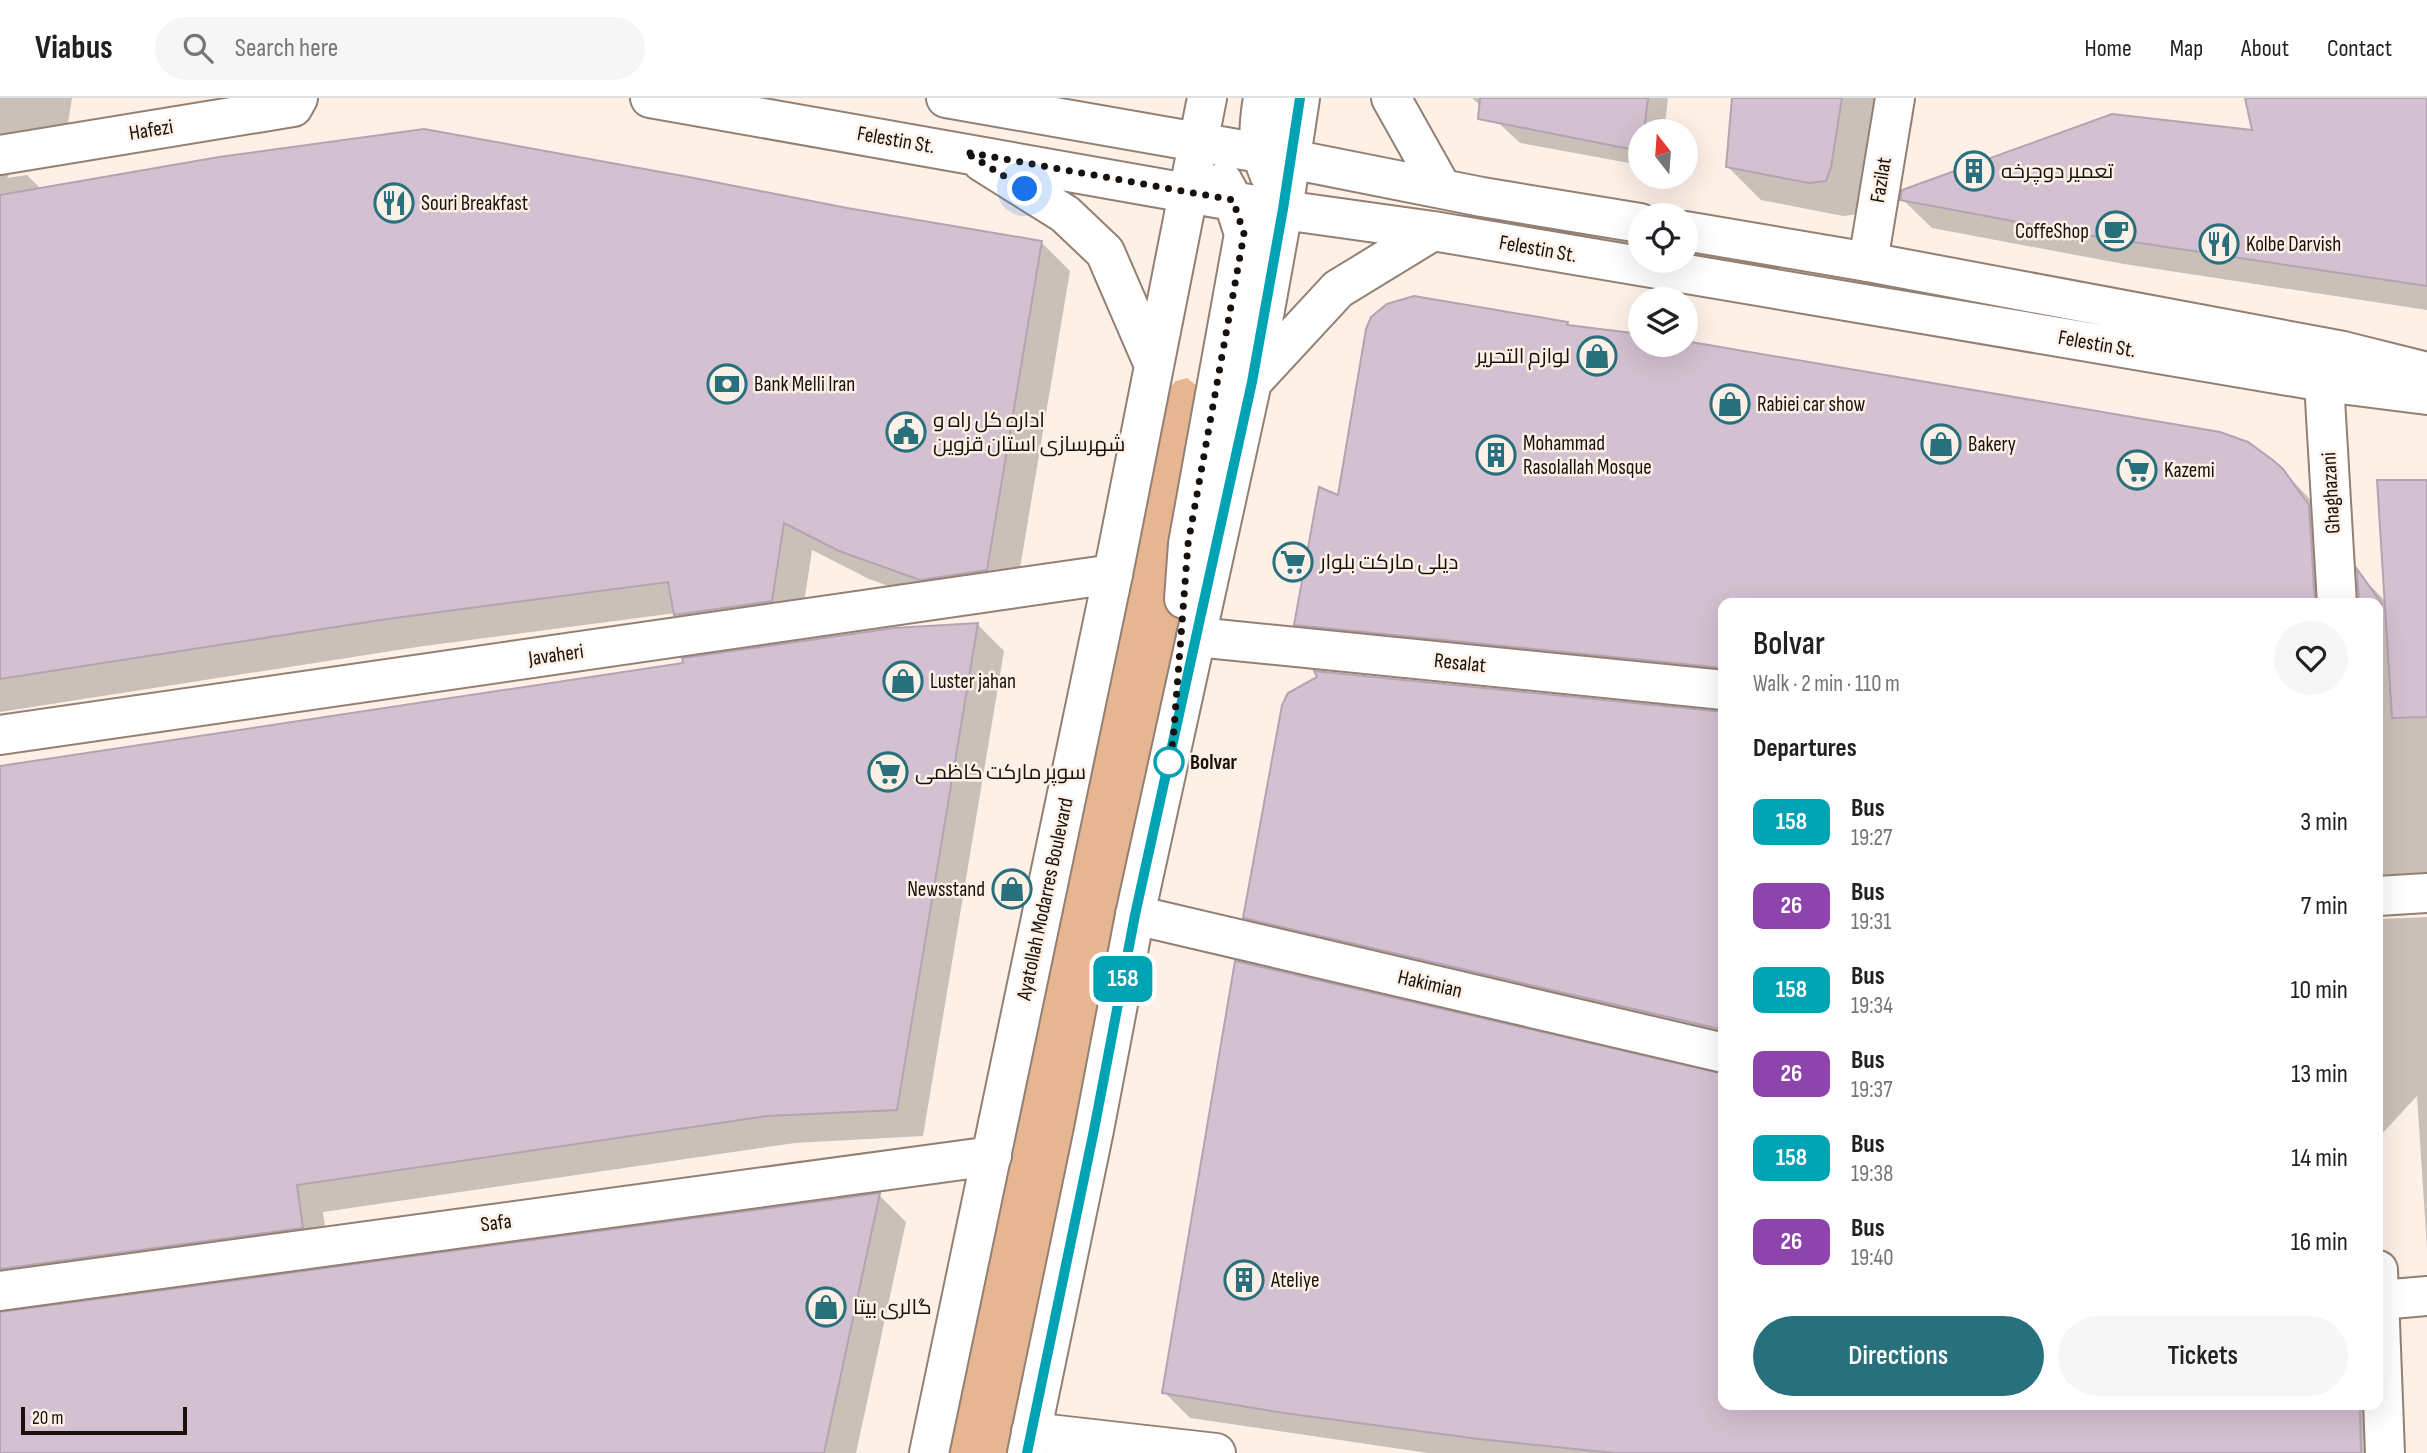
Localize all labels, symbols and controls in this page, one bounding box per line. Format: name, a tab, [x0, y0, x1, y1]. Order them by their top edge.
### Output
search box	[155, 17, 645, 80]
text: Viabus	[35, 28, 113, 68]
icon: search	[179, 29, 217, 67]
text: Search here	[235, 33, 338, 64]
text: Home	[2084, 34, 2132, 63]
text: Map	[2170, 34, 2203, 63]
text: About	[2241, 34, 2289, 63]
text: Contact	[2327, 34, 2392, 63]
street label: Hafezi	[127, 114, 175, 146]
north arrow	[1628, 119, 1698, 189]
map controls	[1628, 119, 1698, 357]
street label: Felestin St.	[855, 121, 937, 159]
building icon: تعمیر دوچرخه	[1953, 150, 1995, 192]
street label: Fazilat	[1865, 156, 1897, 204]
place label: تعمیر دوچرخه	[2001, 159, 2114, 185]
your location	[1007, 171, 1042, 206]
restaurant icon: Souri Breakfast	[373, 182, 415, 224]
place label: Souri Breakfast	[421, 191, 528, 216]
button: locate	[1628, 203, 1698, 273]
cafe icon: CoffeShop	[2095, 210, 2137, 252]
place label: CoffeShop	[2015, 219, 2089, 244]
restaurant icon: Kolbe Darvish	[2198, 223, 2240, 265]
street label: Felestin St.	[1497, 230, 1579, 268]
place label: Kolbe Darvish	[2246, 232, 2341, 257]
button: layers	[1628, 287, 1698, 357]
street label: Felestin St.	[2056, 325, 2138, 363]
shop icon: لوازم التحریر	[1576, 335, 1618, 377]
place label: لوازم التحریر	[1475, 344, 1570, 370]
bank icon: Bank Melli Iran	[706, 363, 748, 405]
place label: Bank Melli Iran	[754, 372, 855, 397]
shop icon: Rabiei car show	[1709, 383, 1751, 425]
place label: Rabiei car show	[1757, 392, 1866, 417]
place label: اداره کل راه و شهرسازی استان قزوین	[933, 408, 1125, 457]
public building icon: اداره کل راه و شهرسازی استان قزوین	[885, 411, 927, 453]
shop icon: Bakery	[1920, 423, 1962, 465]
place label: Mohammad Rasolallah Mosque	[1523, 431, 1652, 480]
place label: Bakery	[1968, 432, 2016, 457]
building icon: Mohammad Rasolallah Mosque	[1475, 434, 1517, 476]
supermarket icon: Kazemi	[2116, 449, 2158, 491]
street label: Ghaghazani	[2316, 452, 2346, 534]
place label: Kazemi	[2164, 458, 2215, 483]
supermarket icon: دیلی مارکت بلوار	[1272, 541, 1314, 583]
place label: دیلی مارکت بلوار	[1319, 550, 1458, 575]
button: heart	[2274, 621, 2348, 695]
text: Bolvar	[1753, 624, 1825, 664]
street label: Javaheri	[526, 639, 585, 671]
street label: Resalat	[1433, 648, 1487, 678]
shop icon: Luster jahan	[882, 660, 924, 702]
place label: Luster jahan	[930, 669, 1016, 694]
text: Walk · 2 min · 110 m	[1753, 670, 1900, 698]
text: Departures	[1753, 733, 1857, 764]
marker: Bolvar	[1154, 747, 1184, 777]
place label: Bolvar	[1190, 750, 1238, 775]
supermarket icon: سوپر مارکت کاظمی	[867, 751, 909, 793]
place label: سوپر مارکت کاظمی	[915, 760, 1086, 786]
text: Bus	[1851, 793, 1885, 824]
street label: Ayatollah Modarres Boulevard	[1011, 796, 1079, 1003]
text: 158	[1776, 807, 1807, 836]
text: 3 min	[2300, 807, 2348, 838]
text: 19:27	[1851, 824, 1892, 852]
shop icon: Newsstand	[991, 868, 1033, 910]
place label: Newsstand	[907, 877, 985, 902]
text: Bus	[1851, 877, 1885, 908]
text: 26	[1781, 891, 1802, 920]
text: 7 min	[2301, 891, 2348, 922]
text: 19:31	[1851, 908, 1891, 936]
line badge: 158	[1083, 956, 1163, 1002]
text: Bus	[1851, 961, 1885, 992]
text: 158	[1107, 964, 1139, 993]
street label: Hakimian	[1395, 964, 1465, 1004]
text: 158	[1776, 975, 1807, 1004]
text: 10 min	[2291, 975, 2348, 1006]
text: 19:34	[1851, 992, 1893, 1020]
text: Bus	[1851, 1045, 1885, 1076]
text: 26	[1781, 1059, 1802, 1088]
text: 13 min	[2291, 1059, 2348, 1090]
text: 19:37	[1851, 1076, 1892, 1104]
text: Bus	[1851, 1129, 1885, 1160]
text: 158	[1776, 1143, 1807, 1172]
text: 14 min	[2291, 1143, 2348, 1174]
text: 19:38	[1851, 1160, 1893, 1188]
street label: Safa	[479, 1208, 513, 1238]
text: Bus	[1851, 1213, 1885, 1244]
text: 26	[1781, 1227, 1802, 1256]
text: 16 min	[2291, 1227, 2348, 1258]
text: 19:40	[1851, 1244, 1893, 1272]
building icon: Ateliye	[1223, 1259, 1265, 1301]
place label: Ateliye	[1270, 1268, 1319, 1293]
shop icon: گالری بیتا	[805, 1286, 847, 1328]
place label: گالری بیتا	[853, 1295, 932, 1320]
button: Directions	[1753, 1316, 2044, 1396]
button: Tickets	[2058, 1316, 2348, 1396]
scale bar	[21, 1404, 187, 1436]
text: 20 m	[32, 1407, 64, 1430]

